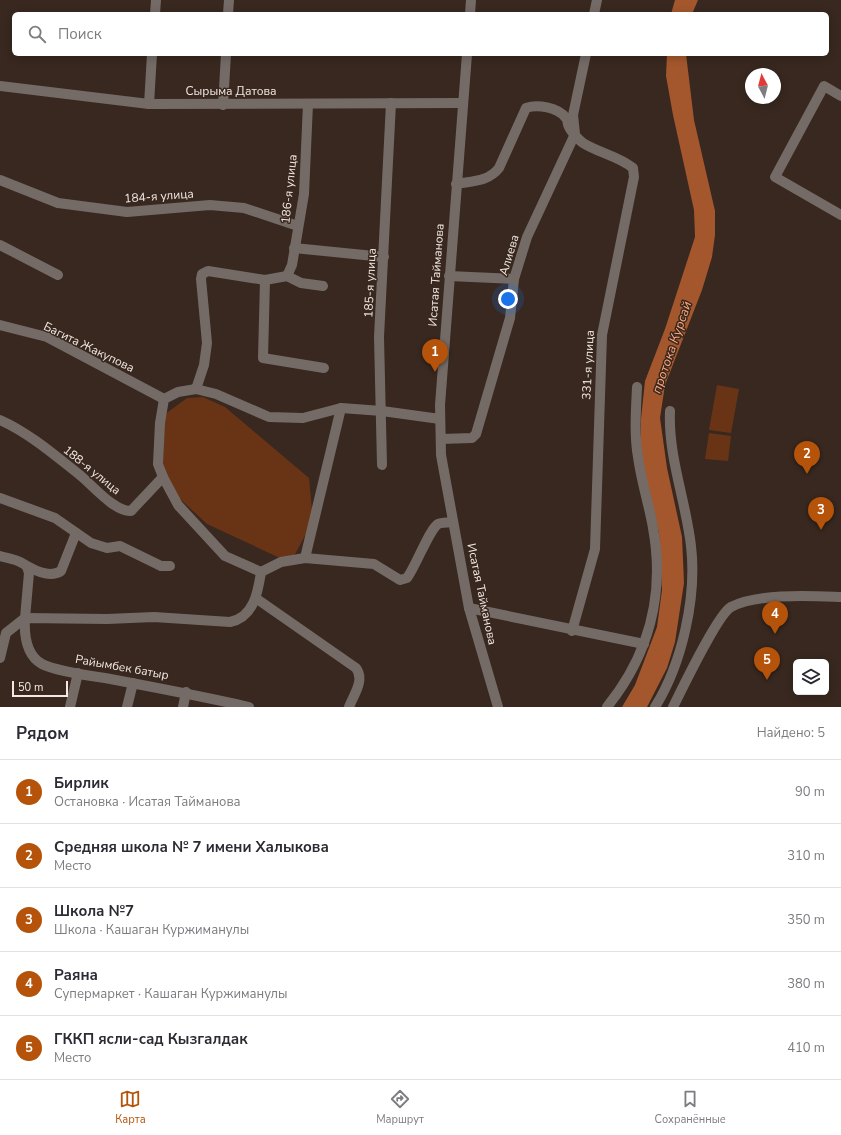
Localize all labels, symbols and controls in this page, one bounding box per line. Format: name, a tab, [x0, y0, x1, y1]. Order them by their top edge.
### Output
search box	[12, 12, 829, 56]
icon: search	[26, 23, 48, 45]
text: Поиск	[58, 24, 102, 44]
north arrow	[745, 68, 781, 104]
street label: Сырыма Датова	[185, 83, 277, 99]
street label: 186-я улица	[277, 153, 301, 225]
street label: 184-я улица	[124, 186, 194, 206]
street label: Исатая Тайманова	[424, 223, 448, 327]
street label: Алиева	[495, 232, 523, 278]
street label: 185-я улица	[360, 248, 380, 318]
your location	[498, 289, 518, 309]
water label: протока Курсай	[648, 299, 696, 396]
street label: Багита Жакупова	[41, 318, 137, 376]
street label: 331-я улица	[578, 330, 598, 400]
pin: 1	[422, 339, 448, 372]
pin: 2	[794, 441, 820, 474]
street label: 188-я улица	[60, 442, 124, 498]
pin: 3	[808, 497, 834, 530]
street label: Исатая Тайманова	[463, 542, 501, 646]
pin: 4	[762, 601, 788, 634]
pin: 5	[754, 647, 780, 680]
street label: Райымбек батыр	[74, 651, 170, 683]
map controls	[793, 659, 829, 695]
button: layers	[793, 659, 829, 695]
scale bar	[12, 679, 68, 698]
text: 50 m	[18, 680, 43, 695]
text: Рядом	[16, 722, 69, 745]
text: Найдено: 5	[757, 724, 825, 742]
text: Бирлик	[54, 773, 109, 793]
text: 1	[25, 783, 33, 801]
text: 90 m	[795, 783, 825, 801]
text: Остановка · Исатая Тайманова	[54, 793, 241, 811]
text: Средняя школа № 7 имени Халыкова	[54, 837, 329, 857]
text: 2	[25, 847, 33, 865]
text: 310 m	[787, 847, 825, 865]
text: Место	[54, 857, 91, 875]
text: Школа №7	[54, 901, 134, 921]
text: 3	[25, 911, 33, 929]
text: 350 m	[787, 911, 825, 929]
text: Школа · Кашаган Куржиманулы	[54, 921, 249, 939]
text: Раяна	[54, 965, 98, 985]
text: 4	[25, 975, 33, 993]
text: 380 m	[787, 975, 825, 993]
text: Супермаркет · Кашаган Куржиманулы	[54, 985, 288, 1003]
text: ГККП ясли-сад Кызгалдак	[54, 1029, 248, 1049]
text: 5	[25, 1039, 33, 1057]
text: 410 m	[787, 1039, 825, 1057]
text: Место	[54, 1049, 91, 1067]
tab: Карта	[115, 1088, 146, 1127]
tab: Маршрут	[376, 1088, 424, 1127]
tab: Сохранённые	[655, 1088, 726, 1127]

